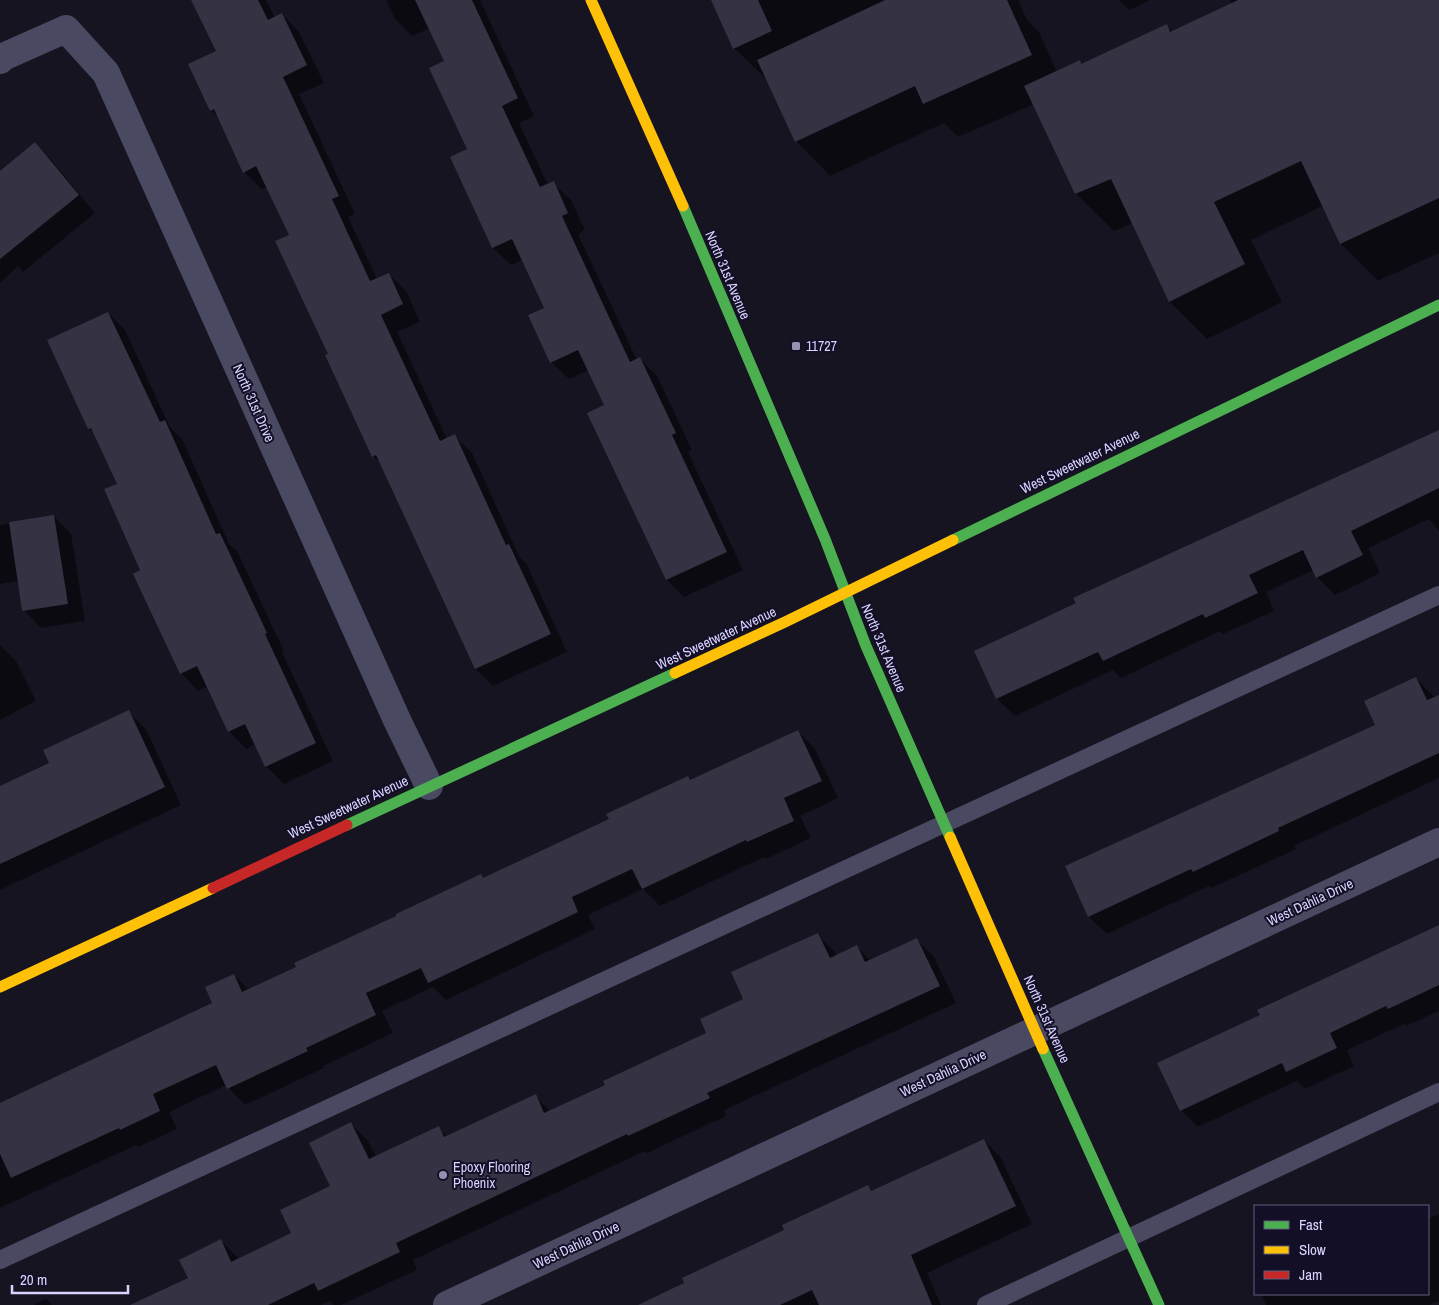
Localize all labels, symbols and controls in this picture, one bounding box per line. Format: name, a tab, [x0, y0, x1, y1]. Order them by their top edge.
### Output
street label: North 31st Avenue	[701, 228, 755, 322]
place label: 11727	[806, 337, 837, 355]
marker: 11727	[790, 340, 802, 352]
street label: North 31st Drive	[229, 361, 279, 445]
street label: West Sweetwater Avenue	[1017, 424, 1143, 498]
street label: North 31st Avenue	[857, 601, 911, 695]
street label: West Sweetwater Avenue	[653, 602, 779, 674]
street label: West Sweetwater Avenue	[285, 771, 411, 843]
street label: West Dahlia Drive	[1264, 874, 1356, 930]
street label: North 31st Avenue	[1020, 972, 1074, 1066]
street label: West Dahlia Drive	[897, 1045, 989, 1101]
place label: Epoxy Flooring Phoenix	[453, 1158, 531, 1192]
marker: Epoxy Flooring Phoenix	[437, 1169, 449, 1181]
legend	[1254, 1205, 1429, 1295]
text: Fast	[1299, 1214, 1323, 1235]
street label: West Dahlia Drive	[530, 1217, 622, 1273]
text: Slow	[1299, 1239, 1326, 1260]
scale bar	[12, 1262, 129, 1294]
text: Jam	[1299, 1264, 1322, 1285]
text: 20 m	[20, 1269, 47, 1290]

